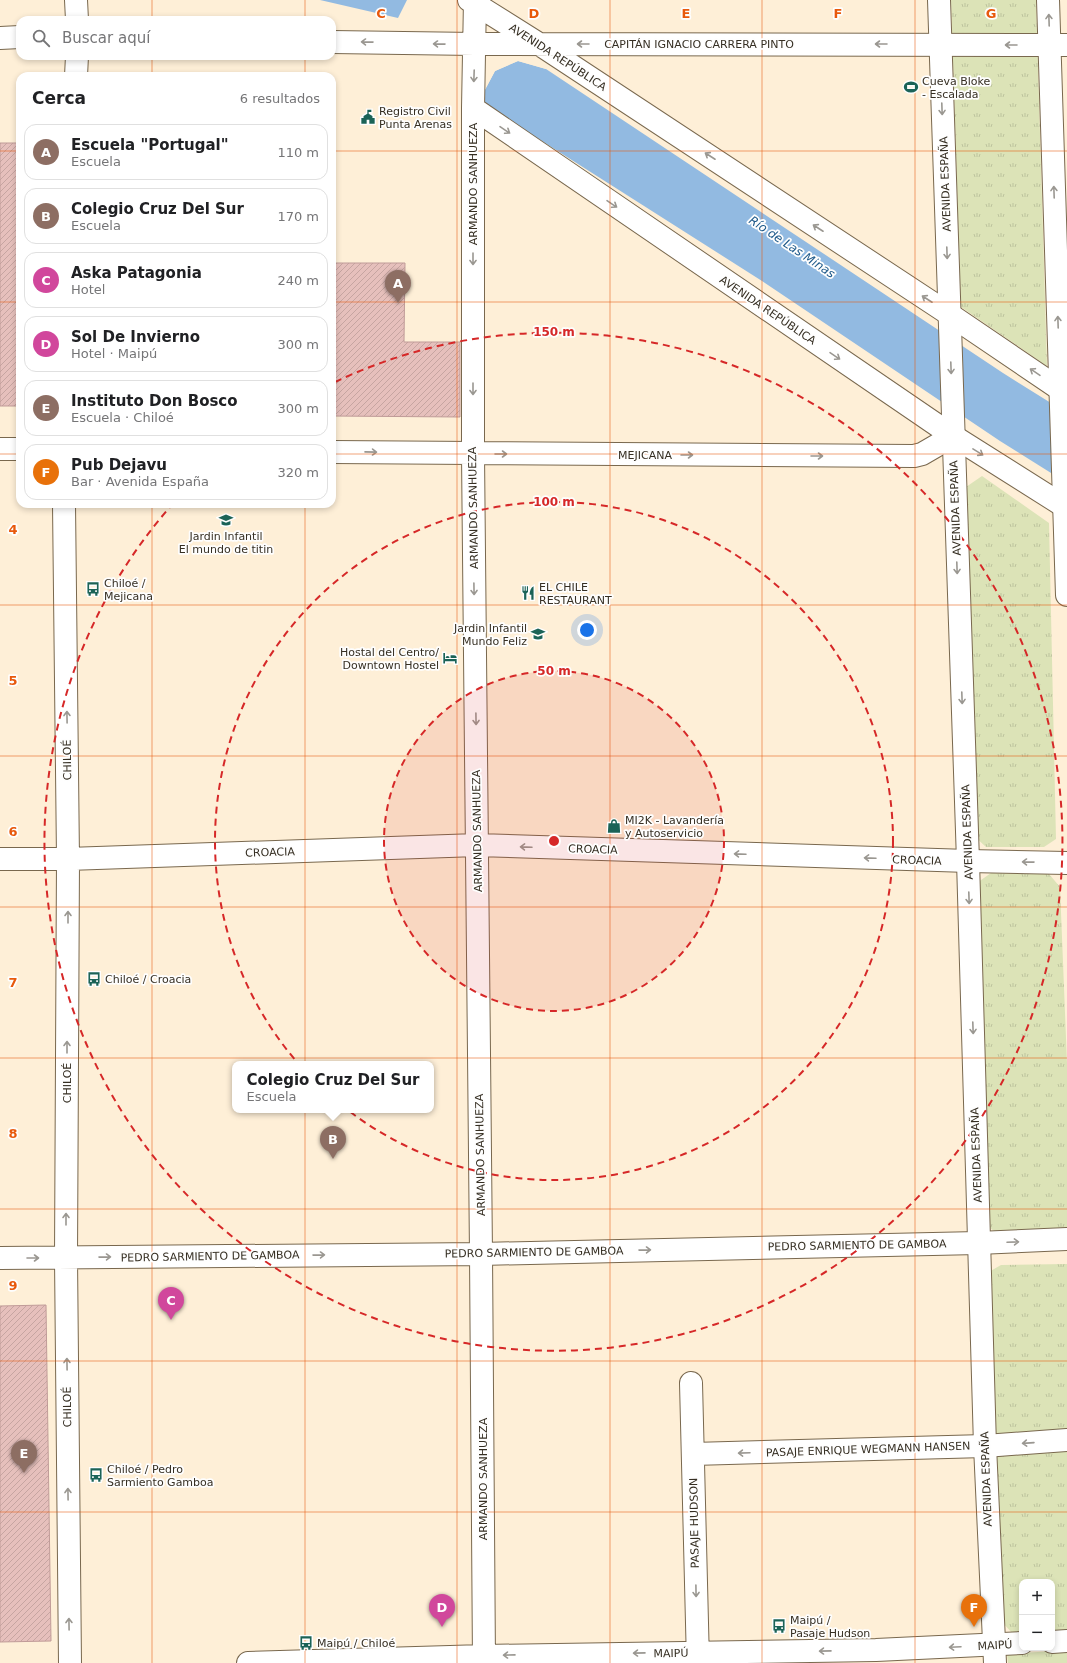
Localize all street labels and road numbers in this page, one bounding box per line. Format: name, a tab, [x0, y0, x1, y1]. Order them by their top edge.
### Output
street label: AVENIDA REPÚBLICA	[507, 21, 609, 94]
street label: CAPITÁN IGNACIO CARRERA PINTO	[604, 38, 794, 51]
street label: ARMANDO SANHUEZA	[467, 122, 480, 245]
street label: AVENIDA ESPAÑA	[937, 136, 954, 232]
street label: AVENIDA REPÚBLICA	[717, 273, 819, 348]
street label: ARMANDO SANHUEZA	[466, 446, 481, 569]
street label: MEJICANA	[618, 449, 672, 462]
street label: AVENIDA ESPAÑA	[947, 460, 964, 556]
street label: CHILOÉ	[61, 740, 74, 780]
street label: ARMANDO SANHUEZA	[470, 769, 485, 892]
street label: AVENIDA ESPAÑA	[959, 784, 976, 880]
street label: CROACIA	[568, 842, 618, 857]
street label: CROACIA	[245, 845, 295, 860]
street label: CROACIA	[892, 853, 942, 868]
street label: CHILOÉ	[61, 1063, 74, 1103]
street label: ARMANDO SANHUEZA	[473, 1093, 488, 1216]
street label: AVENIDA ESPAÑA	[968, 1107, 985, 1203]
street label: PEDRO SARMIENTO DE GAMBOA	[768, 1237, 947, 1254]
street label: PEDRO SARMIENTO DE GAMBOA	[445, 1244, 624, 1261]
street label: PEDRO SARMIENTO DE GAMBOA	[121, 1248, 300, 1265]
street label: CHILOÉ	[61, 1387, 74, 1427]
street label: ARMANDO SANHUEZA	[477, 1417, 490, 1540]
street label: AVENIDA ESPAÑA	[978, 1431, 995, 1527]
street label: PASAJE ENRIQUE WEGMANN HANSEN	[766, 1439, 970, 1460]
street label: PASAJE HUDSON	[687, 1478, 702, 1568]
street label: MAIPÚ	[977, 1638, 1013, 1653]
street label: MAIPÚ	[653, 1647, 689, 1660]

